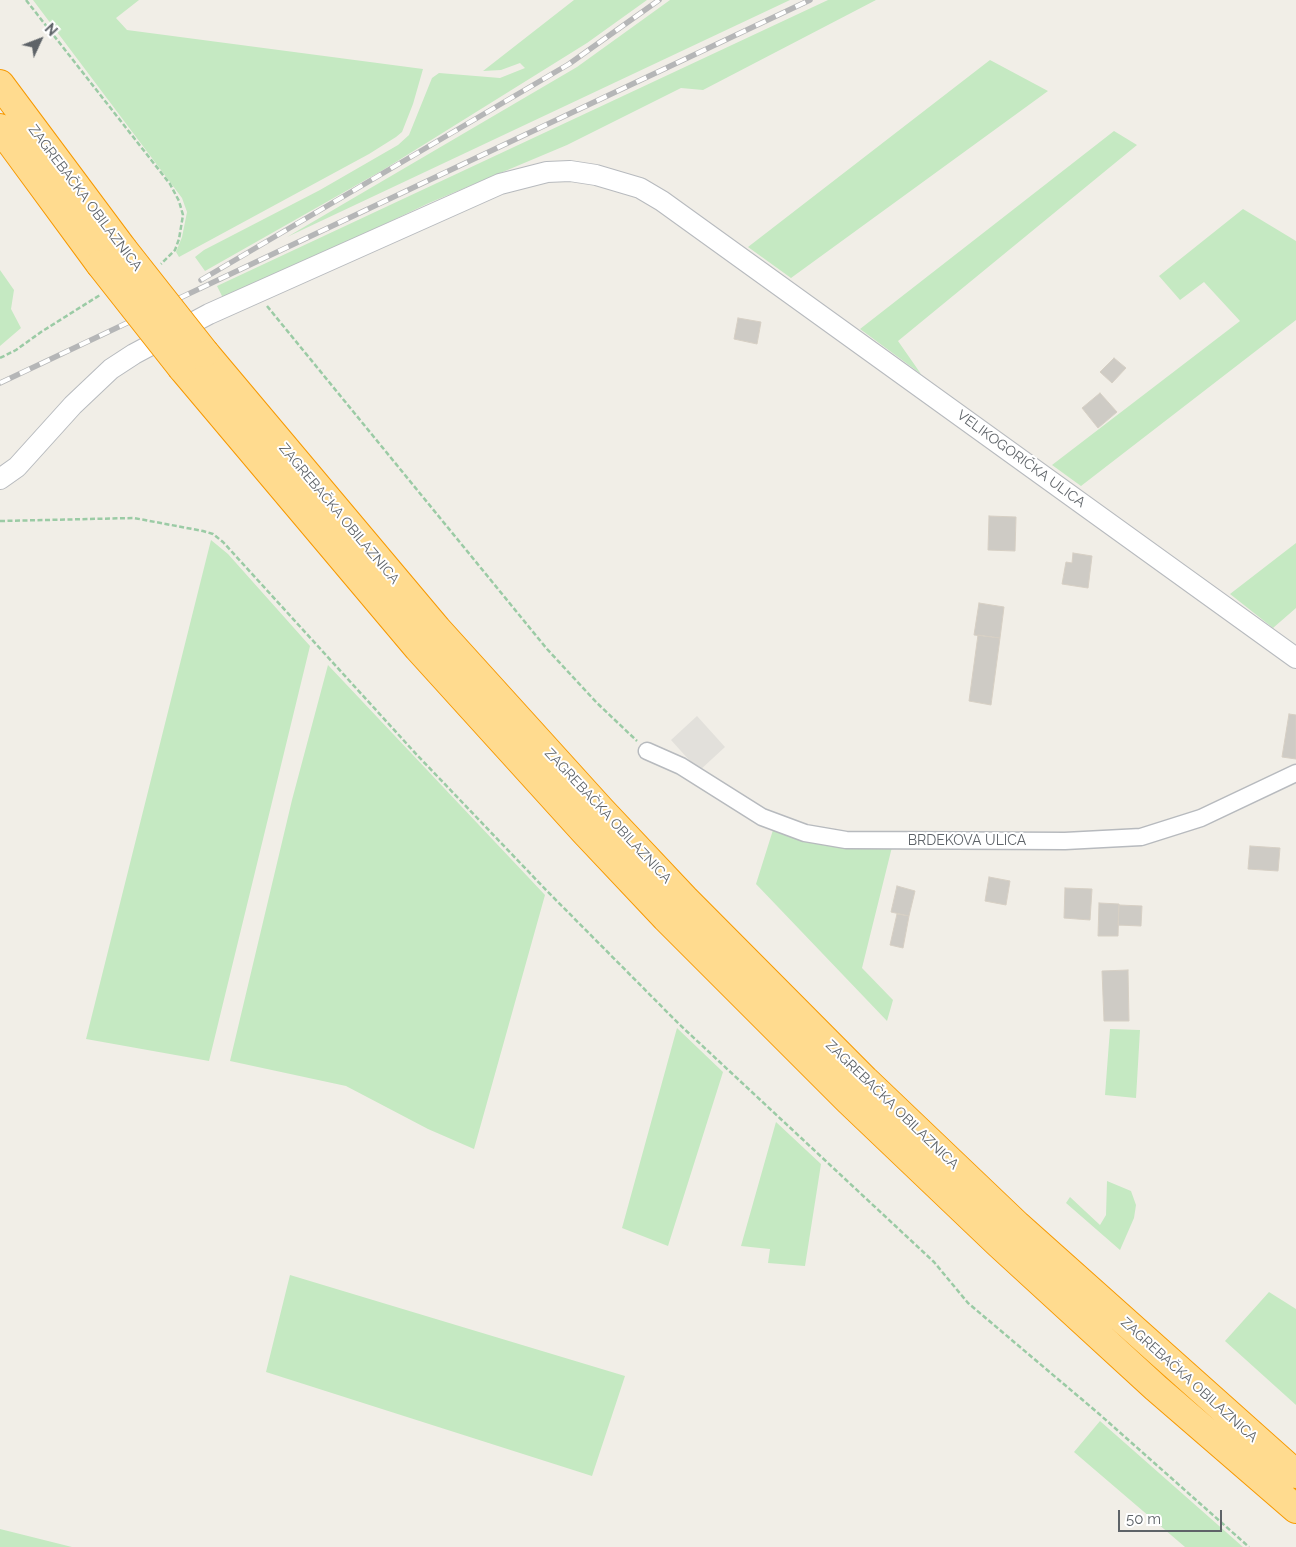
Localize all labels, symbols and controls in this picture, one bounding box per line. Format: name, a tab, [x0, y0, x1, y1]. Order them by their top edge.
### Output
north arrow	[15, 15, 65, 65]
text: N	[41, 20, 60, 39]
street label: ZAGREBAČKA OBILAZNICA	[25, 122, 145, 274]
street label: VELIKOGORIČKA ULICA	[954, 407, 1088, 511]
street label: ZAGREBAČKA OBILAZNICA	[275, 440, 403, 588]
street label: ZAGREBAČKA OBILAZNICA	[541, 745, 675, 887]
street label: BRDEKOVA ULICA	[908, 833, 1026, 849]
street label: ZAGREBAČKA OBILAZNICA	[822, 1037, 962, 1173]
street label: ZAGREBAČKA OBILAZNICA	[1117, 1314, 1261, 1446]
scale bar	[1121, 1500, 1225, 1532]
text: 50 m	[1126, 1510, 1161, 1528]

